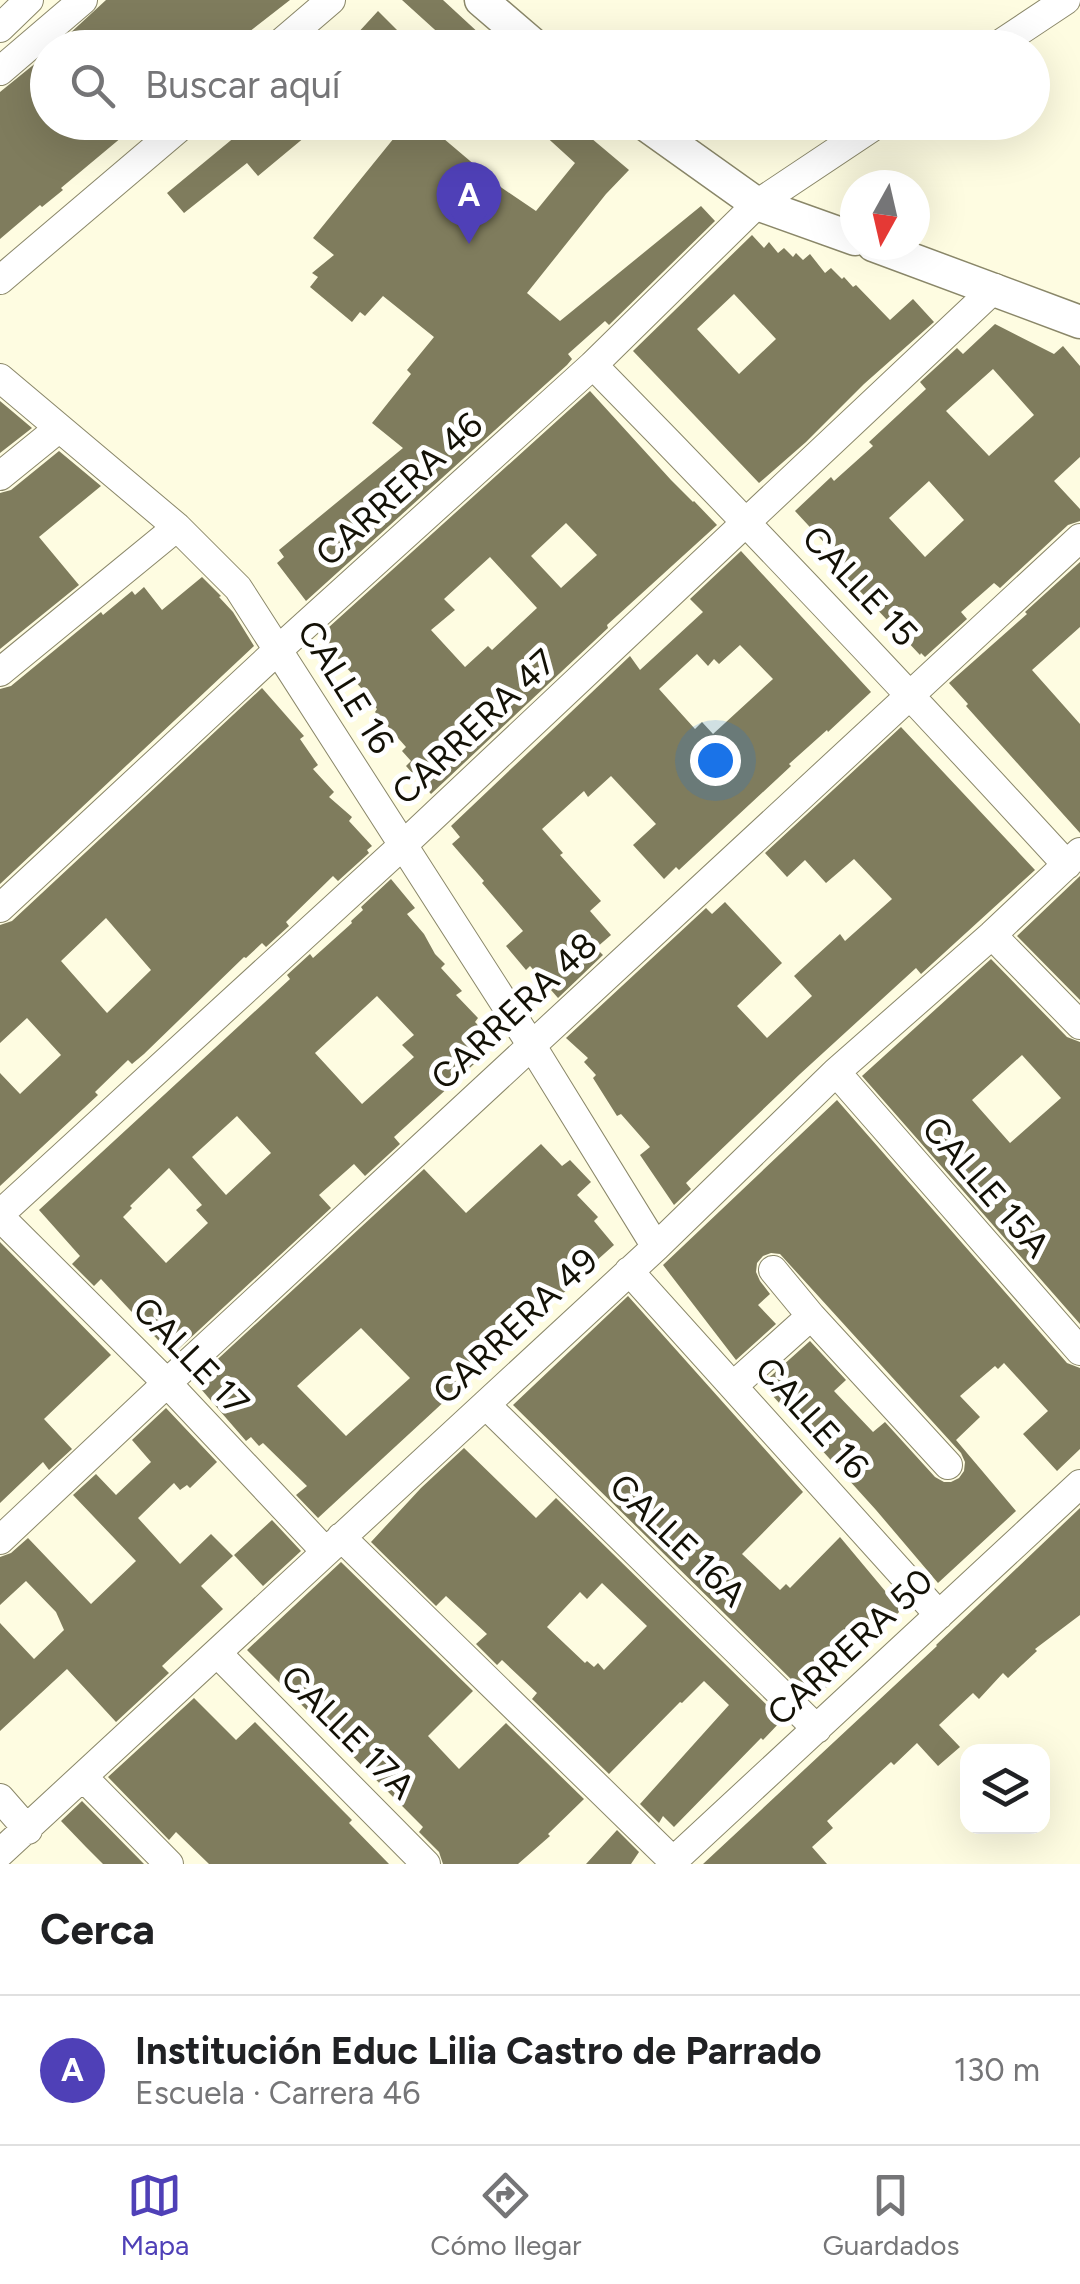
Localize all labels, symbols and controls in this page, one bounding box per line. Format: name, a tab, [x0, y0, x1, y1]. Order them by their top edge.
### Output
search box	[30, 30, 1050, 140]
icon: search	[65, 58, 120, 113]
text: Buscar aquí	[145, 62, 341, 108]
pin: A	[436, 162, 502, 244]
north arrow	[840, 170, 930, 260]
street label: CARRERA 46	[307, 403, 491, 575]
street label: CALLE 15	[794, 517, 926, 655]
street label: CALLE 16	[289, 613, 403, 761]
street label: CARRERA 47	[384, 641, 564, 813]
your location	[690, 735, 741, 786]
street label: CARRERA 48	[423, 924, 605, 1098]
street label: CALLE 15A	[913, 1108, 1059, 1266]
street label: CARRERA 49	[424, 1239, 606, 1413]
street label: CALLE 17	[125, 1288, 257, 1424]
street label: CALLE 16	[747, 1349, 877, 1487]
street label: CALLE 16A	[601, 1465, 755, 1615]
street label: CARRERA 50	[759, 1560, 941, 1734]
street label: CALLE 17A	[272, 1656, 424, 1808]
map controls	[960, 1744, 1050, 1834]
button: layers	[960, 1744, 1050, 1834]
text: Cerca	[40, 1904, 155, 1955]
text: Institución Educ Lilia Castro de Parrado	[135, 2028, 822, 2074]
text: A	[61, 2051, 84, 2089]
text: 130 m	[954, 2051, 1040, 2089]
text: Escuela · Carrera 46	[135, 2074, 420, 2112]
tab: Mapa	[120, 2168, 189, 2262]
tab: Cómo llegar	[430, 2168, 581, 2262]
tab: Guardados	[822, 2168, 960, 2262]

